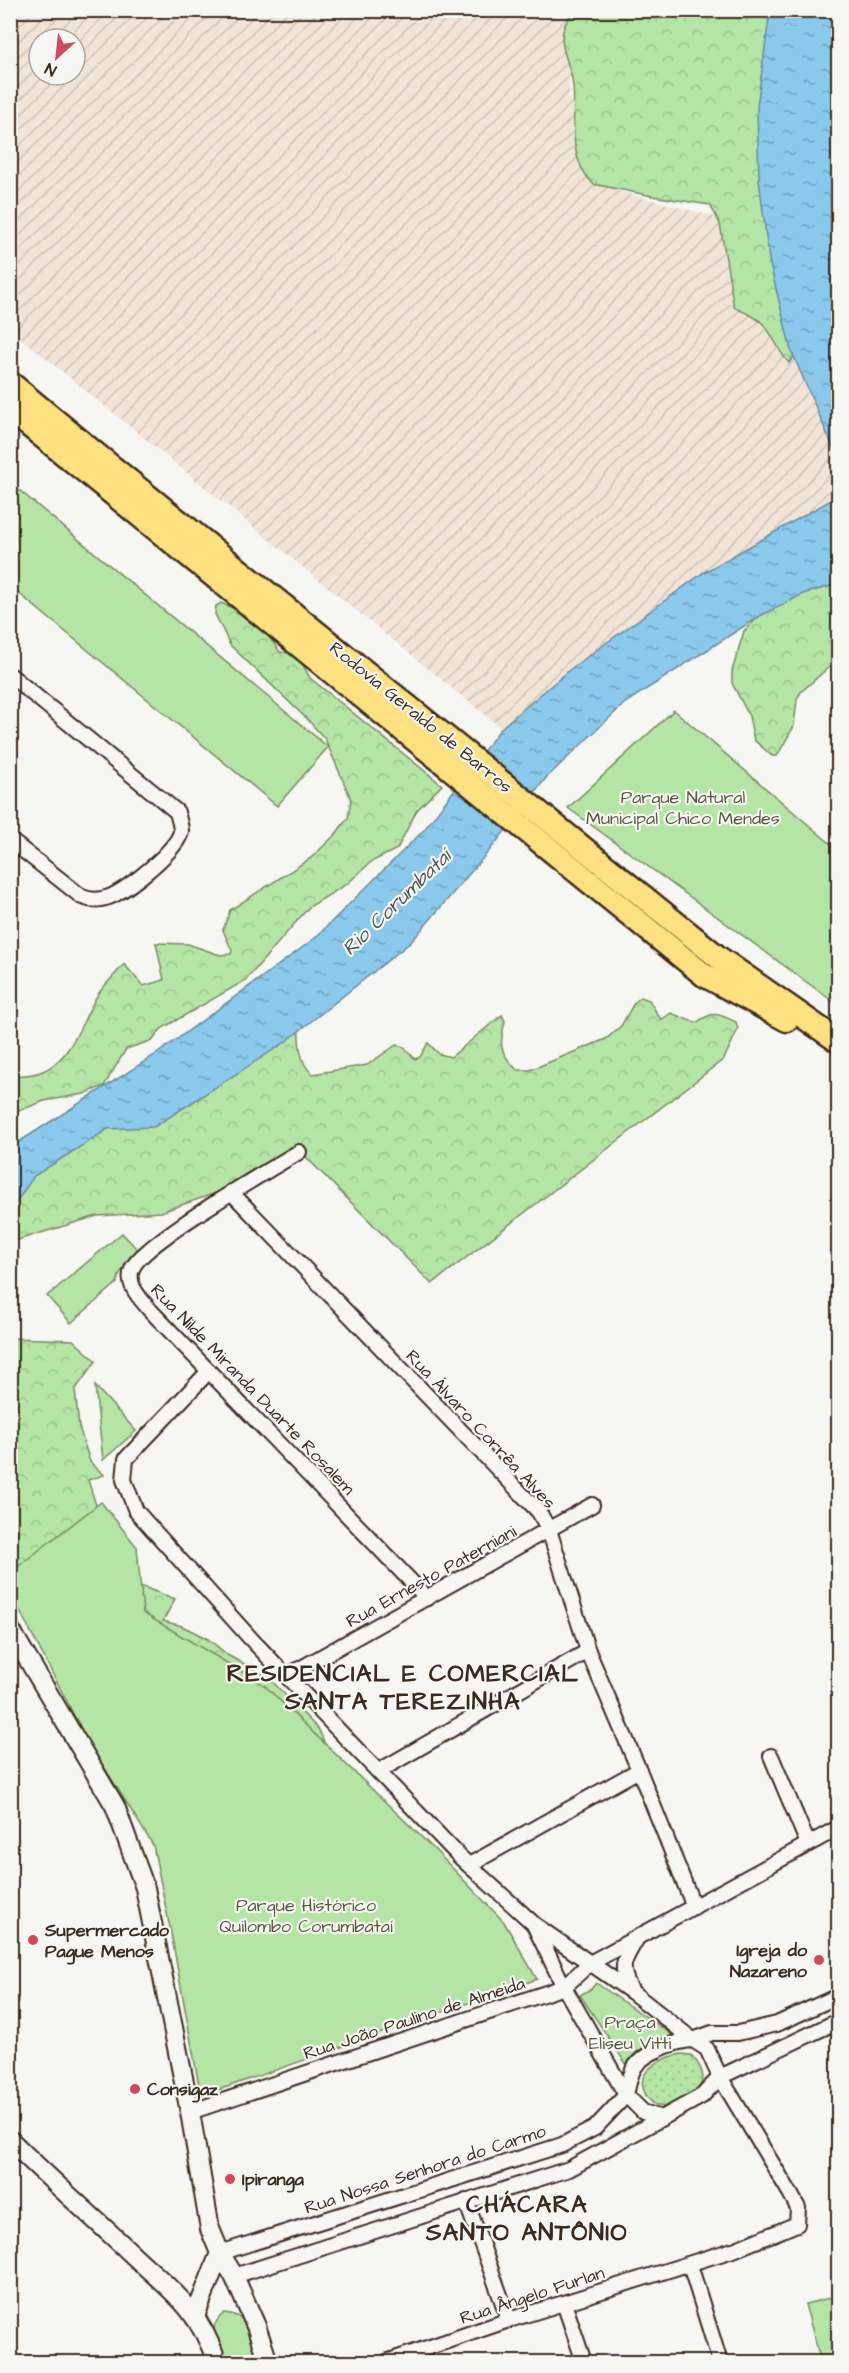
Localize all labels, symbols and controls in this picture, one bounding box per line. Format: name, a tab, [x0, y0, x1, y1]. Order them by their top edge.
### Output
north arrow	[27, 27, 87, 87]
text: N	[41, 57, 60, 82]
street label: Rodovia Geraldo de Barros	[324, 636, 517, 799]
park label: Parque Natural Municipal Chico Mendes	[586, 785, 780, 831]
water label: Rio Corumbataí	[336, 841, 460, 962]
street label: Rua Nilde Miranda Duarte Rosalem	[145, 1278, 360, 1500]
street label: Rua Álvaro Corrêa Alves	[400, 1344, 561, 1515]
street label: Rua Ernesto Paterniani	[341, 1519, 521, 1634]
district label: RESIDENCIAL E COMERCIAL SANTA TEREZINHA	[227, 1657, 579, 1719]
park label: Parque Histórico Quilombo Corumbataí	[219, 1893, 393, 1939]
place label: Supermercado Pague Menos	[44, 1918, 170, 1965]
marker: Supermercado Pague Menos	[26, 1933, 40, 1947]
place label: Igreja do Nazareno	[730, 1938, 808, 1984]
marker: Igreja do Nazareno	[812, 1953, 826, 1967]
street label: Rua João Paulino de Almeida	[300, 1971, 528, 2066]
park label: Praça Eliseu Vitti	[589, 2010, 672, 2056]
place label: Consigaz	[147, 2077, 219, 2103]
marker: Consigaz	[128, 2082, 142, 2096]
street label: Rua Nossa Senhora do Carmo	[301, 2119, 549, 2220]
place label: Ipiranga	[242, 2167, 305, 2193]
marker: Ipiranga	[223, 2172, 237, 2186]
district label: CHÁCARA SANTO ANTÔNIO	[425, 2188, 628, 2250]
street label: Rua Ângelo Furlan	[457, 2260, 608, 2332]

